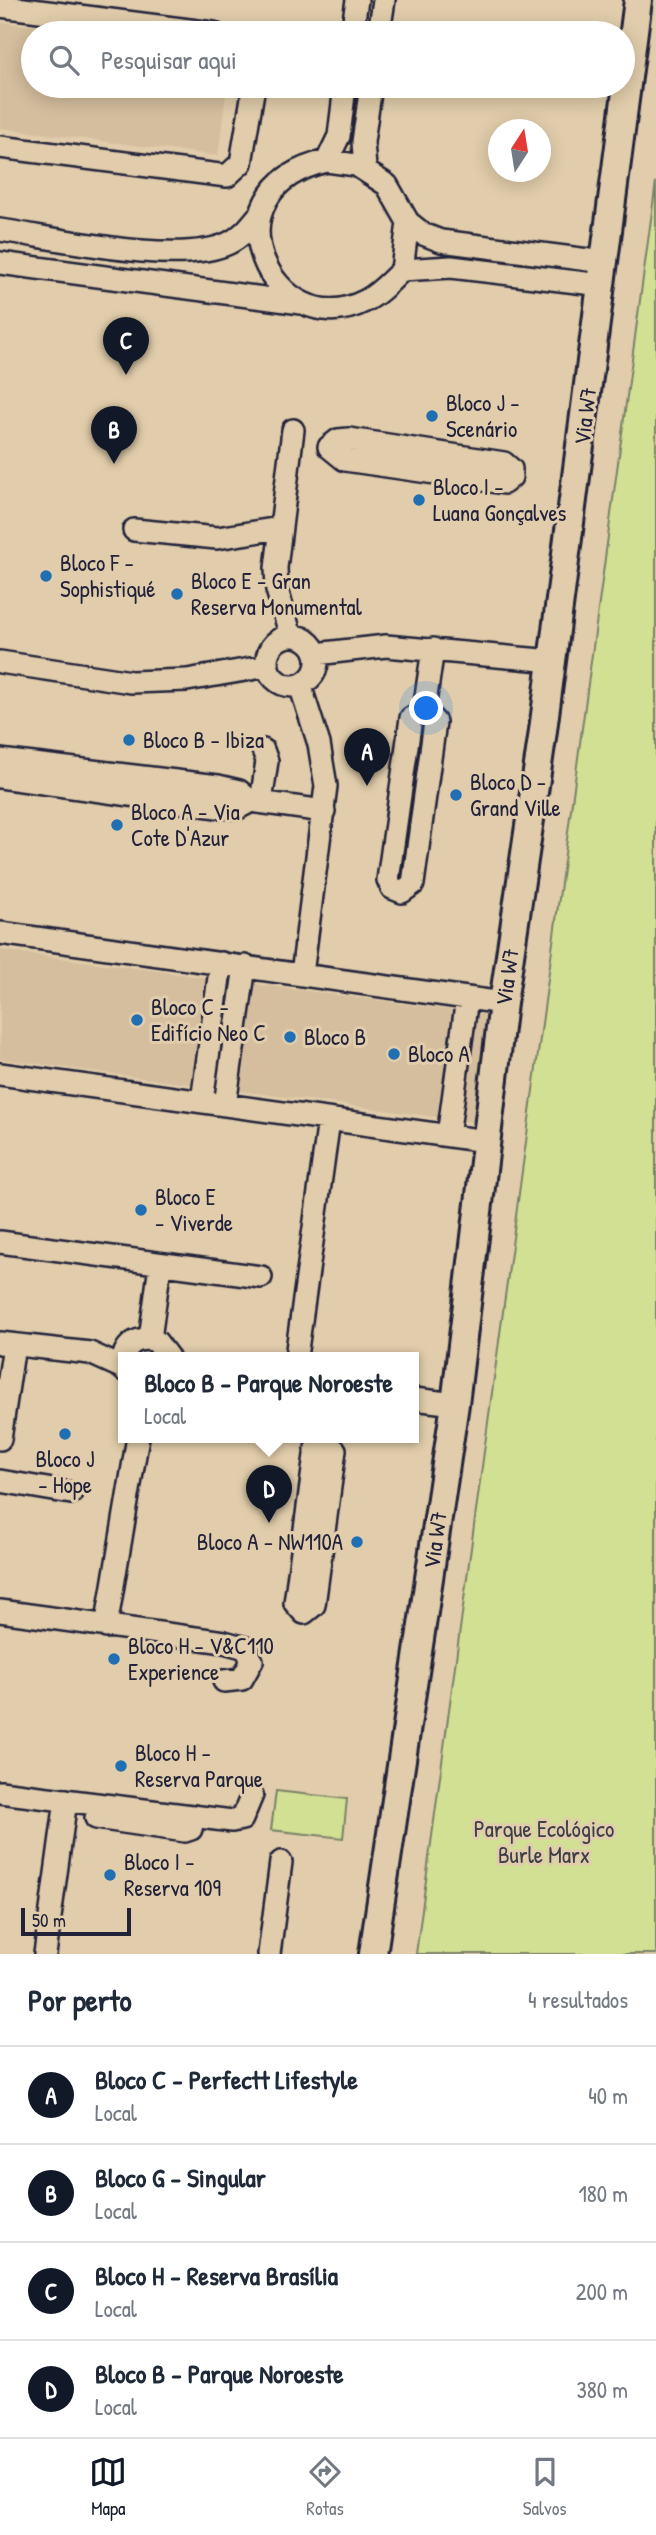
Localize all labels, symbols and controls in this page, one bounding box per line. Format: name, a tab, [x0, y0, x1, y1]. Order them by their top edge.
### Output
search box	[21, 21, 635, 98]
icon: search	[45, 41, 83, 79]
text: Pesquisar aqui	[101, 42, 237, 77]
north arrow	[488, 119, 551, 182]
pin: C	[103, 317, 149, 375]
street label: Via W7	[566, 385, 603, 447]
place label: Bloco J - Scenário	[446, 387, 520, 444]
pin: B	[91, 406, 137, 464]
marker: Bloco J - Scenário	[424, 408, 440, 424]
place label: Bloco I - Luana Gonçalves	[433, 471, 567, 528]
marker: Bloco I - Luana Gonçalves	[411, 492, 427, 508]
place label: Bloco F - Sophistiqué	[60, 547, 155, 604]
place label: Bloco E - Gran Reserva Monumental	[191, 565, 363, 622]
marker: Bloco F - Sophistiqué	[38, 568, 54, 584]
marker: Bloco E - Gran Reserva Monumental	[169, 586, 185, 602]
your location	[409, 691, 443, 725]
place label: Bloco B - Ibiza	[143, 724, 264, 755]
pin: A	[344, 728, 390, 786]
marker: Bloco B - Ibiza	[121, 732, 137, 748]
place label: Bloco D - Grand Ville	[470, 766, 561, 823]
marker: Bloco D - Grand Ville	[448, 787, 464, 803]
place label: Bloco A - Via Cote D'Azur	[131, 796, 240, 853]
marker: Bloco A - Via Cote D'Azur	[109, 817, 125, 833]
street label: Via W7	[487, 946, 526, 1008]
place label: Bloco C - Edifício Neo C	[151, 991, 266, 1048]
marker: Bloco C - Edifício Neo C	[129, 1012, 145, 1028]
place label: Bloco B	[304, 1021, 366, 1052]
marker: Bloco B	[282, 1029, 298, 1045]
place label: Bloco A	[408, 1038, 470, 1069]
marker: Bloco A	[386, 1046, 402, 1062]
place label: Bloco E - Viverde	[155, 1181, 233, 1238]
marker: Bloco E - Viverde	[133, 1202, 149, 1218]
popup	[118, 1352, 419, 1443]
text: Bloco B - Parque Noroeste	[144, 1365, 393, 1400]
text: Local	[144, 1400, 186, 1431]
marker: Bloco J - Hope	[57, 1426, 73, 1442]
place label: Bloco J - Hope	[35, 1443, 95, 1500]
pin: D	[246, 1465, 292, 1523]
street label: Via W7	[415, 1509, 454, 1571]
place label: Bloco A - NW110A	[197, 1526, 343, 1557]
marker: Bloco A - NW110A	[349, 1534, 365, 1550]
place label: Bloco H - V&C110 Experience	[128, 1630, 274, 1687]
marker: Bloco H - V&C110 Experience	[106, 1651, 122, 1667]
place label: Bloco H - Reserva Parque	[135, 1737, 263, 1794]
marker: Bloco H - Reserva Parque	[113, 1758, 129, 1774]
park label: Parque Ecológico Burle Marx	[474, 1813, 614, 1870]
place label: Bloco I - Reserva 109	[124, 1846, 221, 1903]
marker: Bloco I - Reserva 109	[102, 1867, 118, 1883]
scale bar	[21, 1905, 131, 1937]
text: 50 m	[32, 1907, 66, 1933]
text: Por perto	[28, 1980, 132, 2020]
text: 4 resultados	[528, 1984, 628, 2015]
text: Bloco C - Perfectt Lifestyle	[95, 2062, 358, 2097]
text: A	[45, 2080, 57, 2111]
text: 40 m	[588, 2080, 628, 2111]
text: Local	[95, 2097, 137, 2128]
text: Bloco G - Singular	[95, 2160, 266, 2195]
text: B	[45, 2178, 57, 2209]
text: 180 m	[578, 2178, 628, 2209]
text: Local	[95, 2195, 137, 2226]
text: Bloco H - Reserva Brasília	[95, 2258, 338, 2293]
text: C	[45, 2276, 57, 2307]
text: 200 m	[576, 2276, 628, 2307]
text: Local	[95, 2293, 137, 2324]
text: Bloco B - Parque Noroeste	[95, 2356, 344, 2391]
text: D	[46, 2374, 56, 2405]
text: 380 m	[577, 2374, 628, 2405]
text: Local	[95, 2391, 137, 2422]
tab: Mapa	[89, 2453, 127, 2521]
tab: Rotas	[306, 2453, 344, 2521]
tab: Salvos	[523, 2453, 567, 2521]

